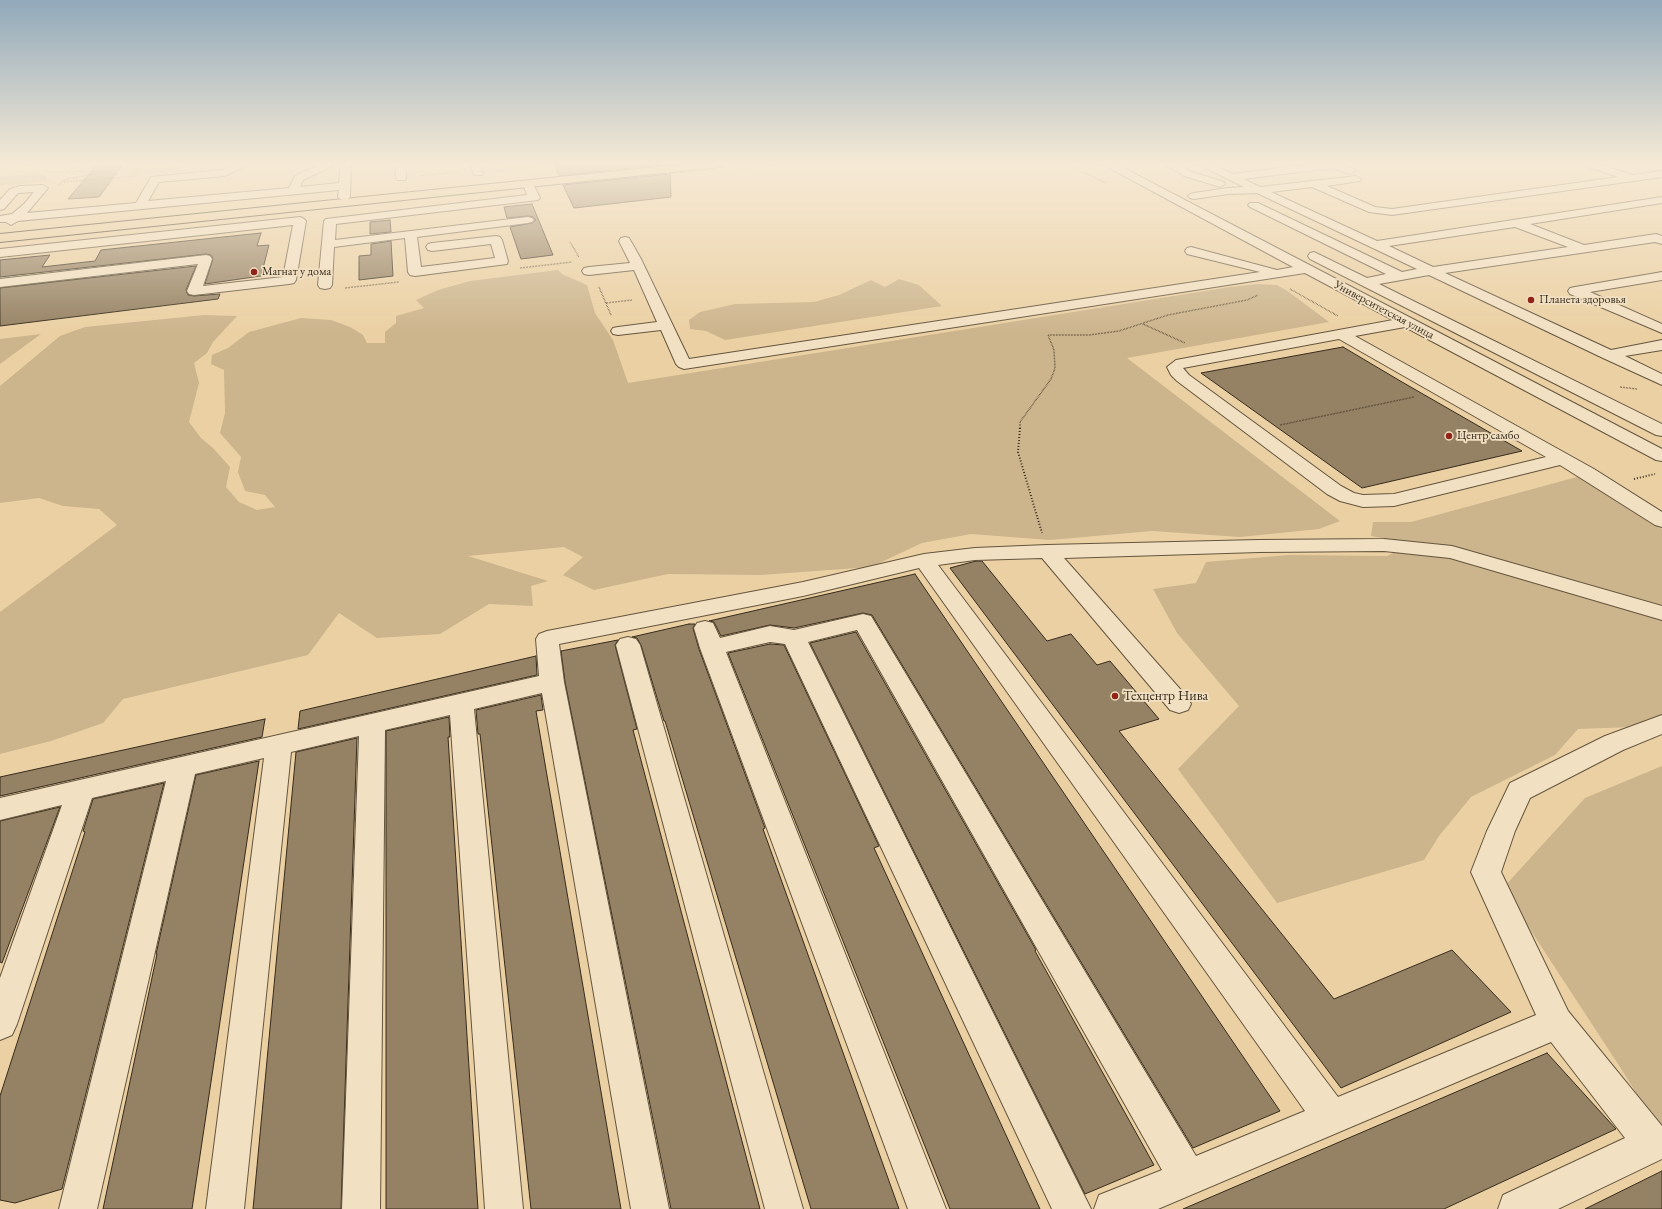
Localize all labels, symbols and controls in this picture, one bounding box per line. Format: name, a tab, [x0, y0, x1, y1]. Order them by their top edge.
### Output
place label: Магнат у дома	[262, 265, 331, 279]
marker: Магнат у дома	[249, 267, 259, 277]
street label: Университетская улица	[1331, 277, 1437, 343]
place label: Планета здоровья	[1539, 293, 1626, 307]
marker: Планета здоровья	[1526, 295, 1536, 305]
place label: Центр самбо	[1457, 429, 1519, 443]
marker: Центр самбо	[1444, 431, 1454, 441]
place label: Техцентр Нива	[1123, 688, 1208, 704]
marker: Техцентр Нива	[1110, 691, 1120, 701]

